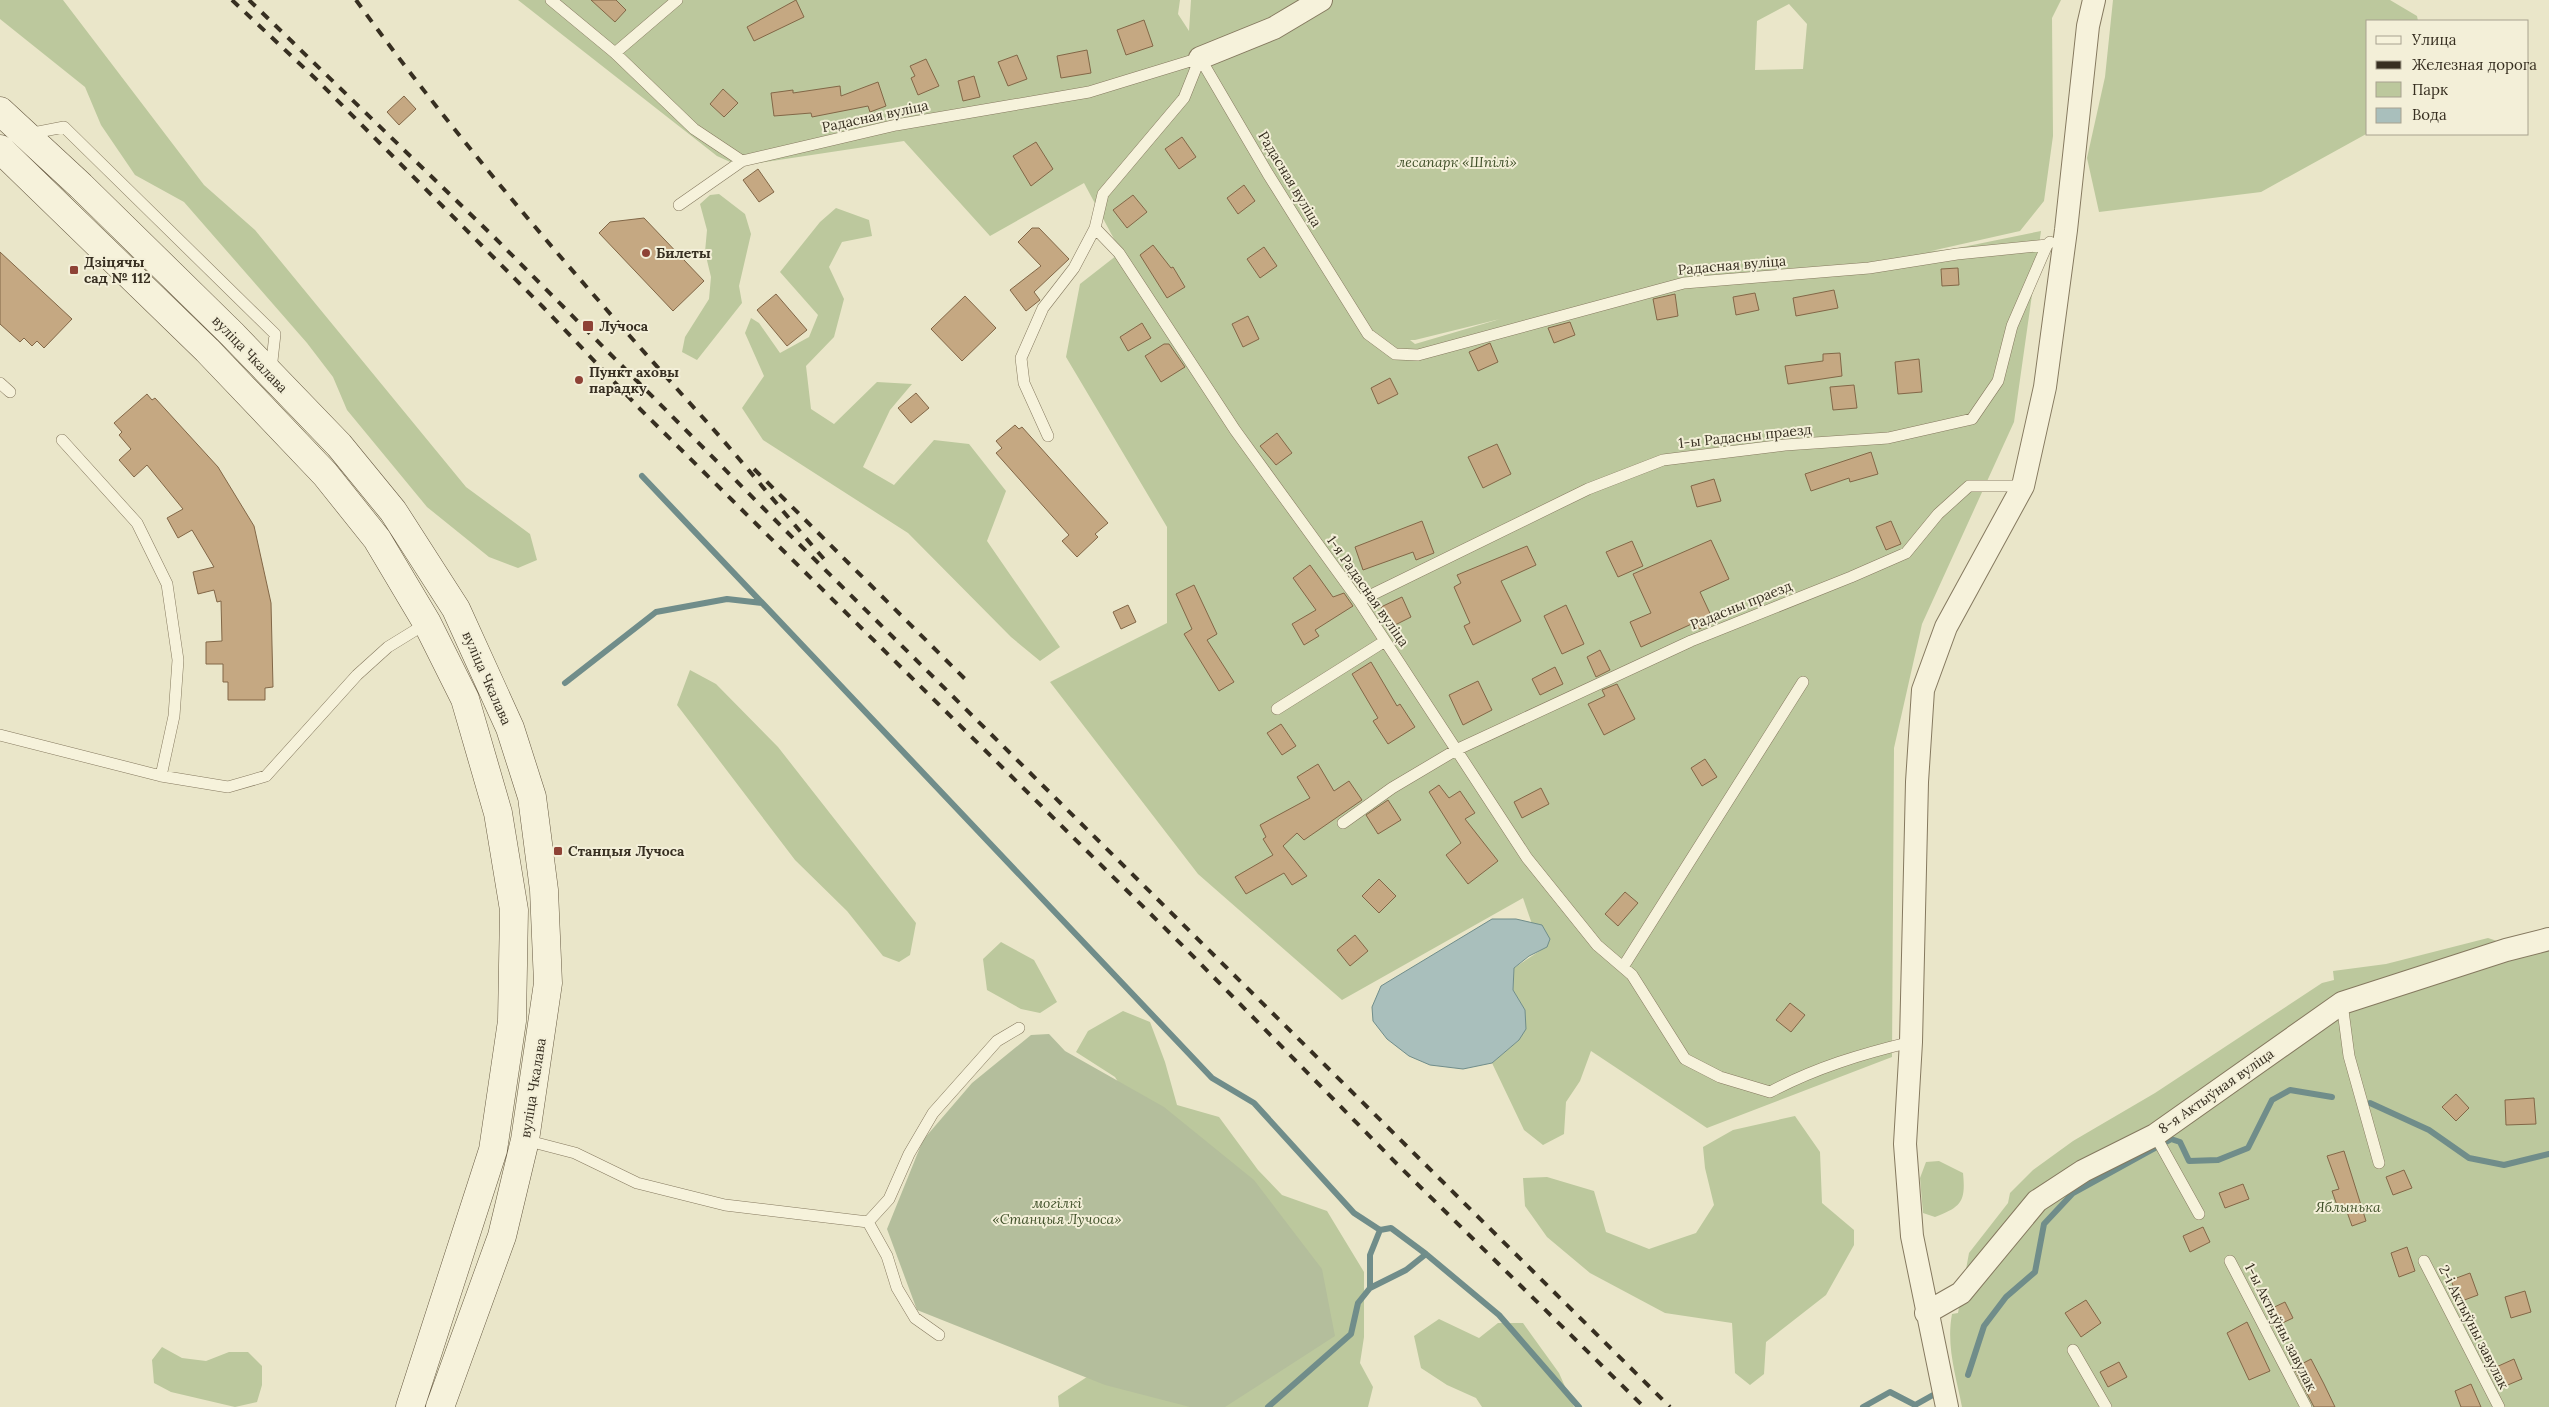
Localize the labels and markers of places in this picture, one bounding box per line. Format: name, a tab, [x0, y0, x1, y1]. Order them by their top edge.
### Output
place label: Билеты	[656, 244, 711, 262]
marker: Билеты	[640, 247, 652, 259]
place label: Дзіцячы сад № 112	[84, 253, 151, 287]
marker: Дзіцячы сад № 112	[68, 264, 80, 276]
place label: Лучоса	[599, 317, 649, 335]
marker: Лучоса	[581, 319, 595, 333]
place label: Пункт аховы парадку	[589, 363, 679, 397]
marker: Пункт аховы парадку	[573, 374, 585, 386]
place label: Станцыя Лучоса	[568, 842, 685, 860]
marker: Станцыя Лучоса	[552, 845, 564, 857]

